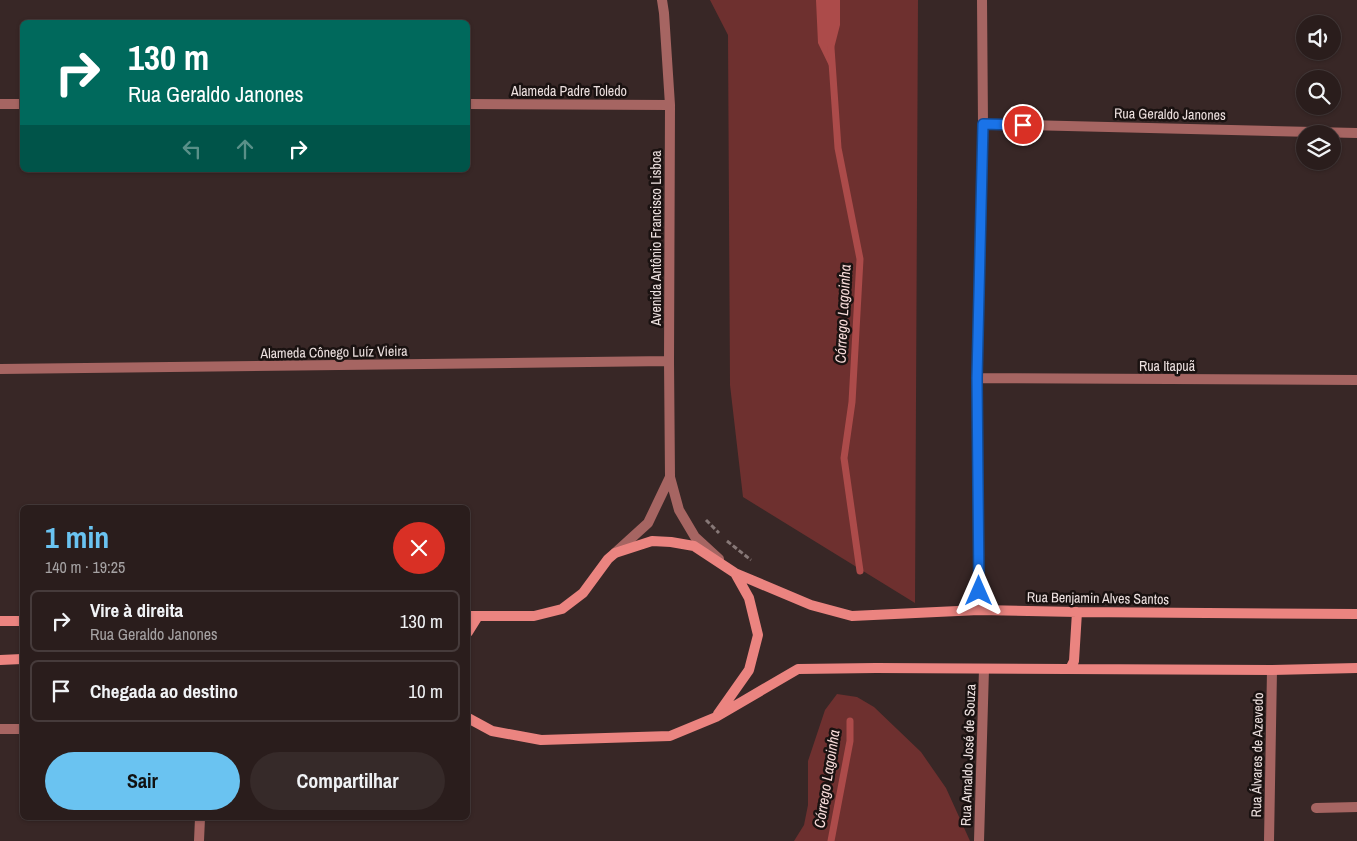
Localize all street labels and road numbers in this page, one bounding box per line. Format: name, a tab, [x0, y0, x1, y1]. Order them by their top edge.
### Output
street label: Alameda Padre Toledo	[510, 82, 627, 100]
street label: Rua Geraldo Janones	[1114, 104, 1226, 124]
street label: Avenida Antônio Francisco Lisboa	[647, 150, 665, 327]
street label: Alameda Cônego Luíz Vieira	[259, 342, 408, 362]
street label: Rua Itapuã	[1139, 357, 1196, 375]
street label: Rua Benjamin Alves Santos	[1027, 588, 1170, 608]
street label: Rua Arnaldo José de Souza	[957, 683, 979, 826]
street label: Rua Álvares de Azevedo	[1247, 692, 1267, 818]

